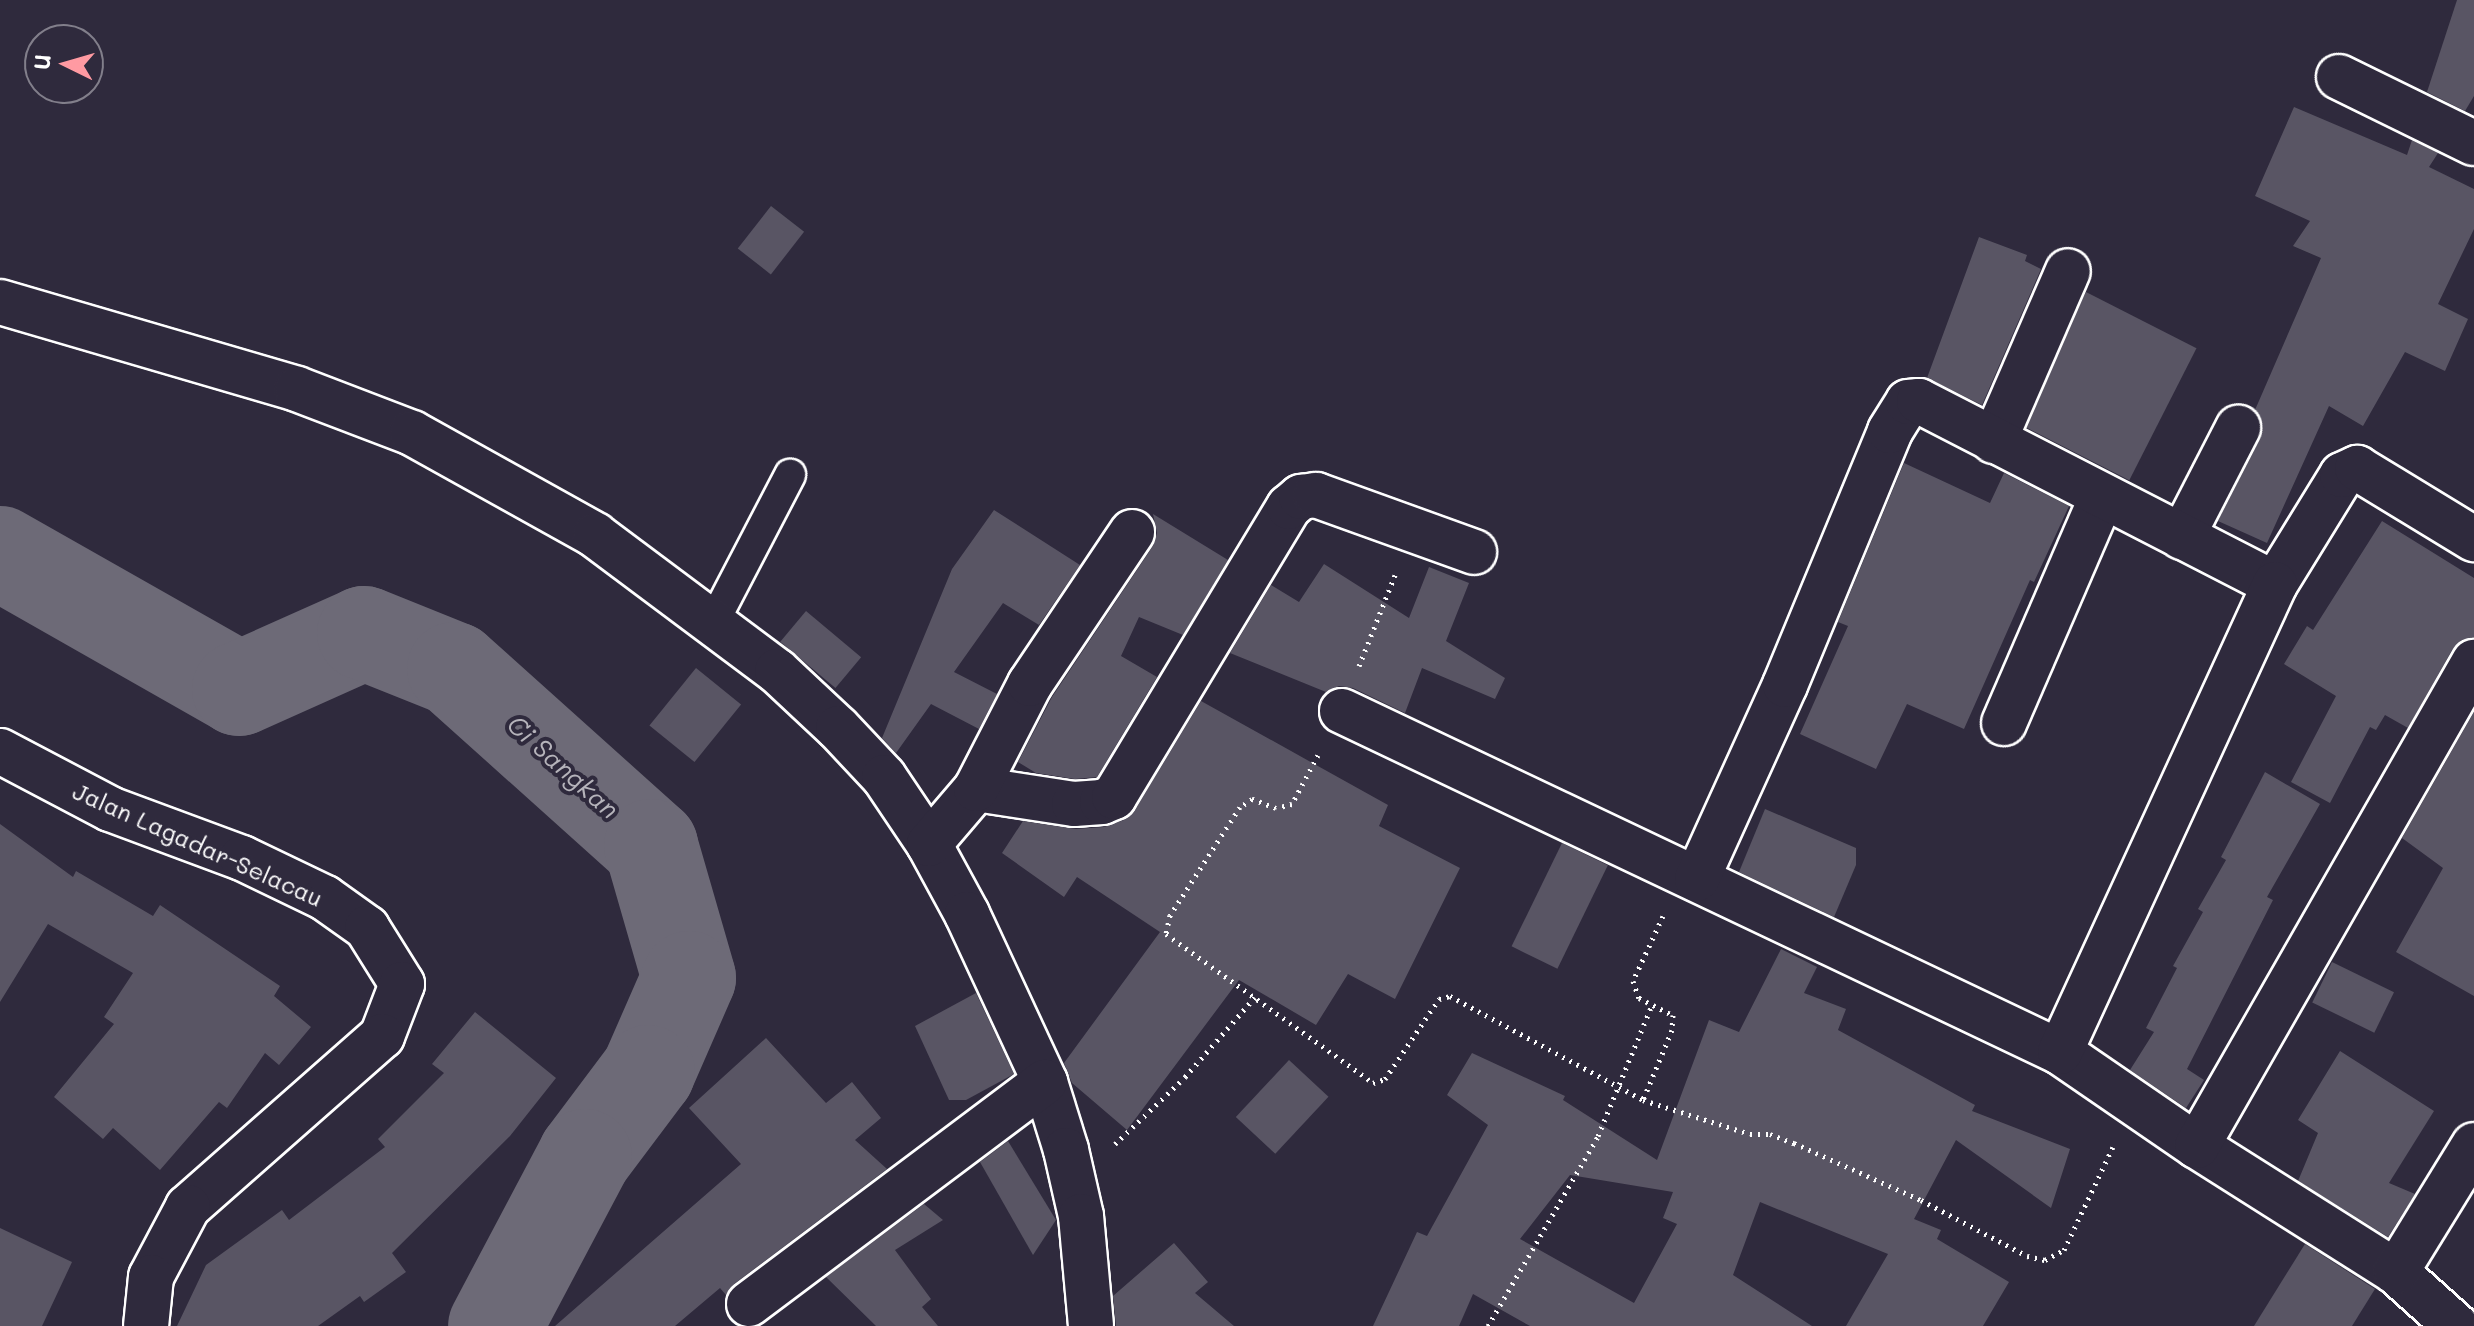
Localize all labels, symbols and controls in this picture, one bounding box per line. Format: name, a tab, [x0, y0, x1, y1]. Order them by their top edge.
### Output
north arrow	[24, 24, 104, 104]
text: U	[26, 53, 57, 71]
water label: Ci Sangkan	[501, 709, 625, 825]
street label: Jalan Lagadar-Selacau	[69, 776, 327, 912]

